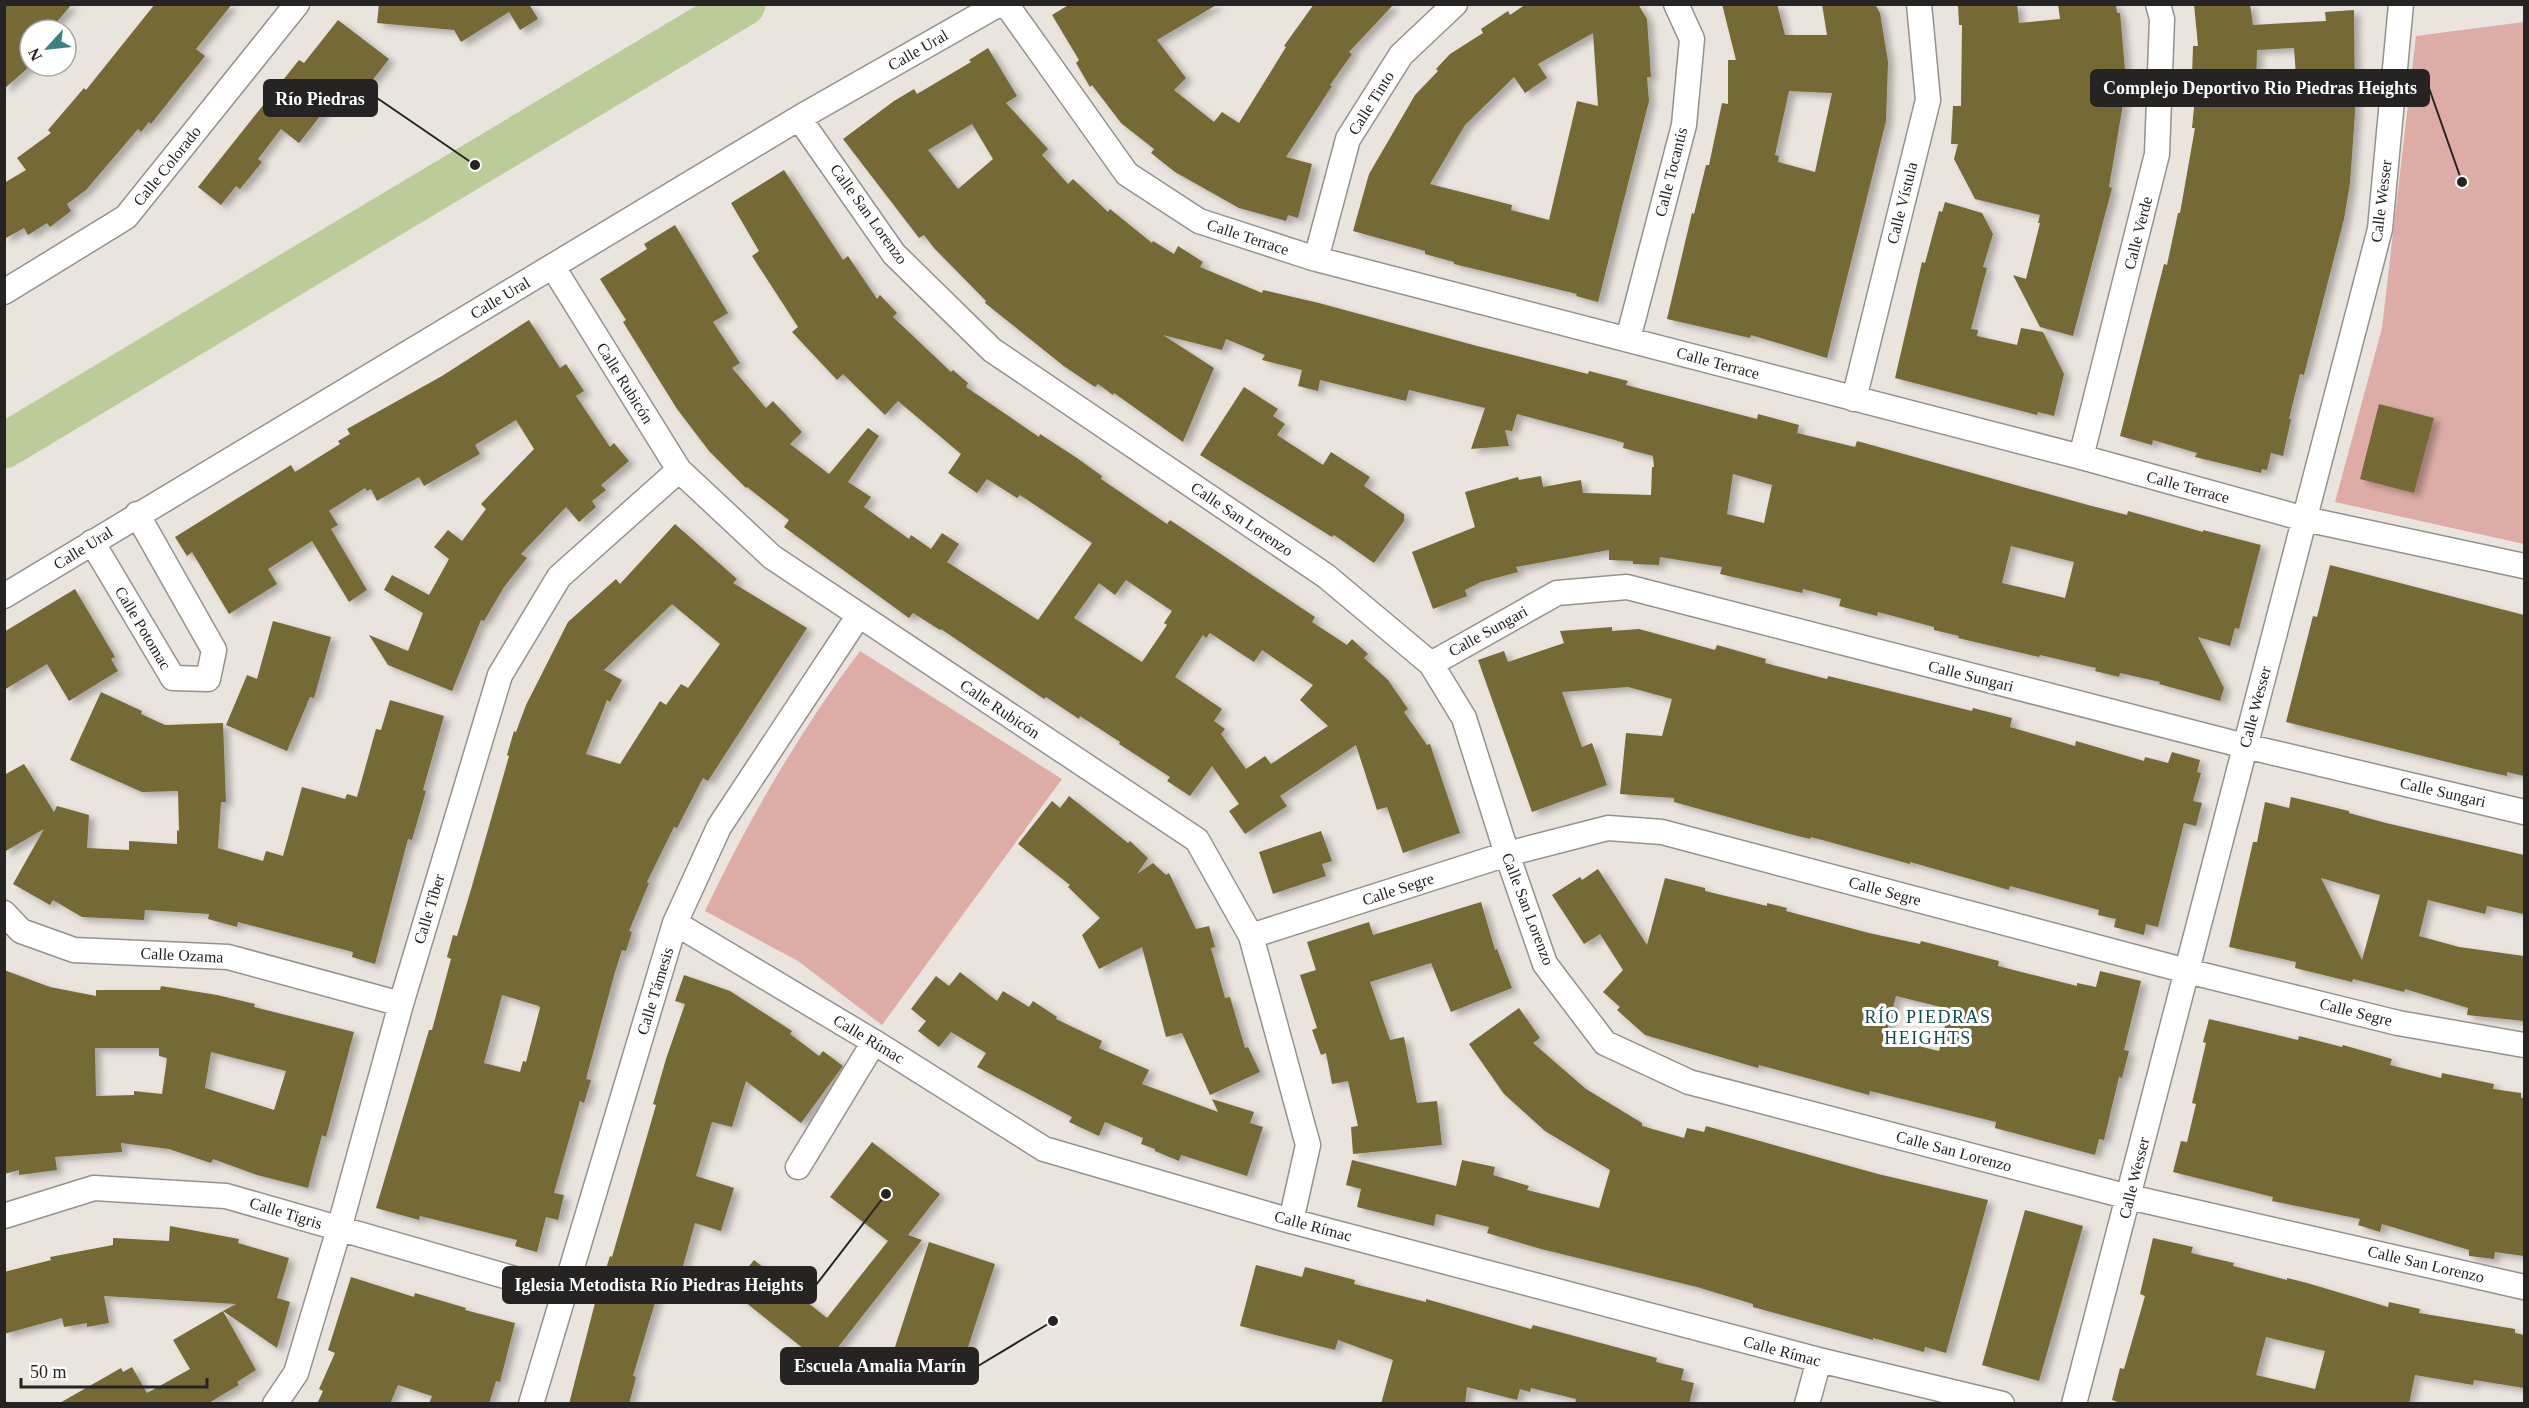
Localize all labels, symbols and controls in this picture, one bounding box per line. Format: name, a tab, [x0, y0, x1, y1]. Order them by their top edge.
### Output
north arrow	[18, 18, 78, 78]
street label: Calle Ural	[885, 26, 951, 74]
text: N	[25, 45, 45, 64]
street label: Calle Tinto	[1345, 68, 1397, 138]
callout: Complejo Deportivo Rio Piedras Heights	[2091, 70, 2429, 106]
text: Complejo Deportivo Rio Piedras Heights	[2103, 78, 2417, 98]
callout: Río Piedras	[264, 80, 377, 116]
text: Río Piedras	[275, 89, 365, 109]
street label: Calle Colorado	[130, 123, 204, 209]
street label: Calle Tocantis	[1652, 126, 1690, 218]
street label: Calle Wesser	[2367, 158, 2395, 243]
street label: Calle Vístula	[1884, 160, 1920, 246]
street label: Calle San Lorenzo	[827, 161, 911, 267]
street label: Calle Verde	[2121, 195, 2155, 271]
street label: Calle Terrace	[1205, 216, 1291, 258]
street label: Calle Ural	[467, 273, 533, 322]
street label: Calle Rubicón	[593, 339, 657, 427]
street label: Calle Terrace	[1675, 344, 1761, 382]
street label: Calle Terrace	[2145, 468, 2231, 506]
street label: Calle San Lorenzo	[1188, 479, 1296, 559]
street label: Calle Ural	[50, 523, 116, 573]
street label: Calle Potomac	[112, 583, 174, 673]
street label: Calle Sungari	[1446, 602, 1531, 661]
street label: Calle Sungari	[1926, 657, 2016, 696]
street label: Calle Wesser	[2236, 664, 2274, 749]
street label: Calle Rubicón	[957, 676, 1043, 742]
street label: Calle Sungari	[2398, 774, 2488, 811]
street label: Calle San Lorenzo	[1499, 850, 1557, 968]
street label: Calle Segre	[1360, 869, 1436, 910]
street label: Calle Tíber	[410, 871, 448, 946]
street label: Calle Segre	[1847, 873, 1923, 910]
street label: Calle Ozama	[140, 944, 224, 966]
street label: Calle Támesis	[634, 945, 676, 1037]
street label: Calle Segre	[2318, 995, 2394, 1030]
district label: RÍO PIEDRAS HEIGHTS	[1864, 1006, 1992, 1048]
street label: Calle Rímac	[831, 1011, 907, 1067]
street label: Calle San Lorenzo	[1894, 1127, 2014, 1175]
street label: Calle Wesser	[2116, 1135, 2152, 1220]
street label: Calle Tigris	[247, 1194, 324, 1233]
street label: Calle Rímac	[1272, 1207, 1354, 1245]
street label: Calle San Lorenzo	[2366, 1242, 2486, 1286]
callout: Iglesia Metodista Río Piedras Heights	[503, 1267, 816, 1303]
text: Iglesia Metodista Río Piedras Heights	[515, 1275, 803, 1295]
street label: Calle Rímac	[1741, 1332, 1823, 1370]
callout: Escuela Amalia Marín	[781, 1348, 978, 1384]
scale bar	[21, 1351, 207, 1389]
text: Escuela Amalia Marín	[794, 1356, 966, 1376]
text: 50 m	[30, 1362, 67, 1382]

